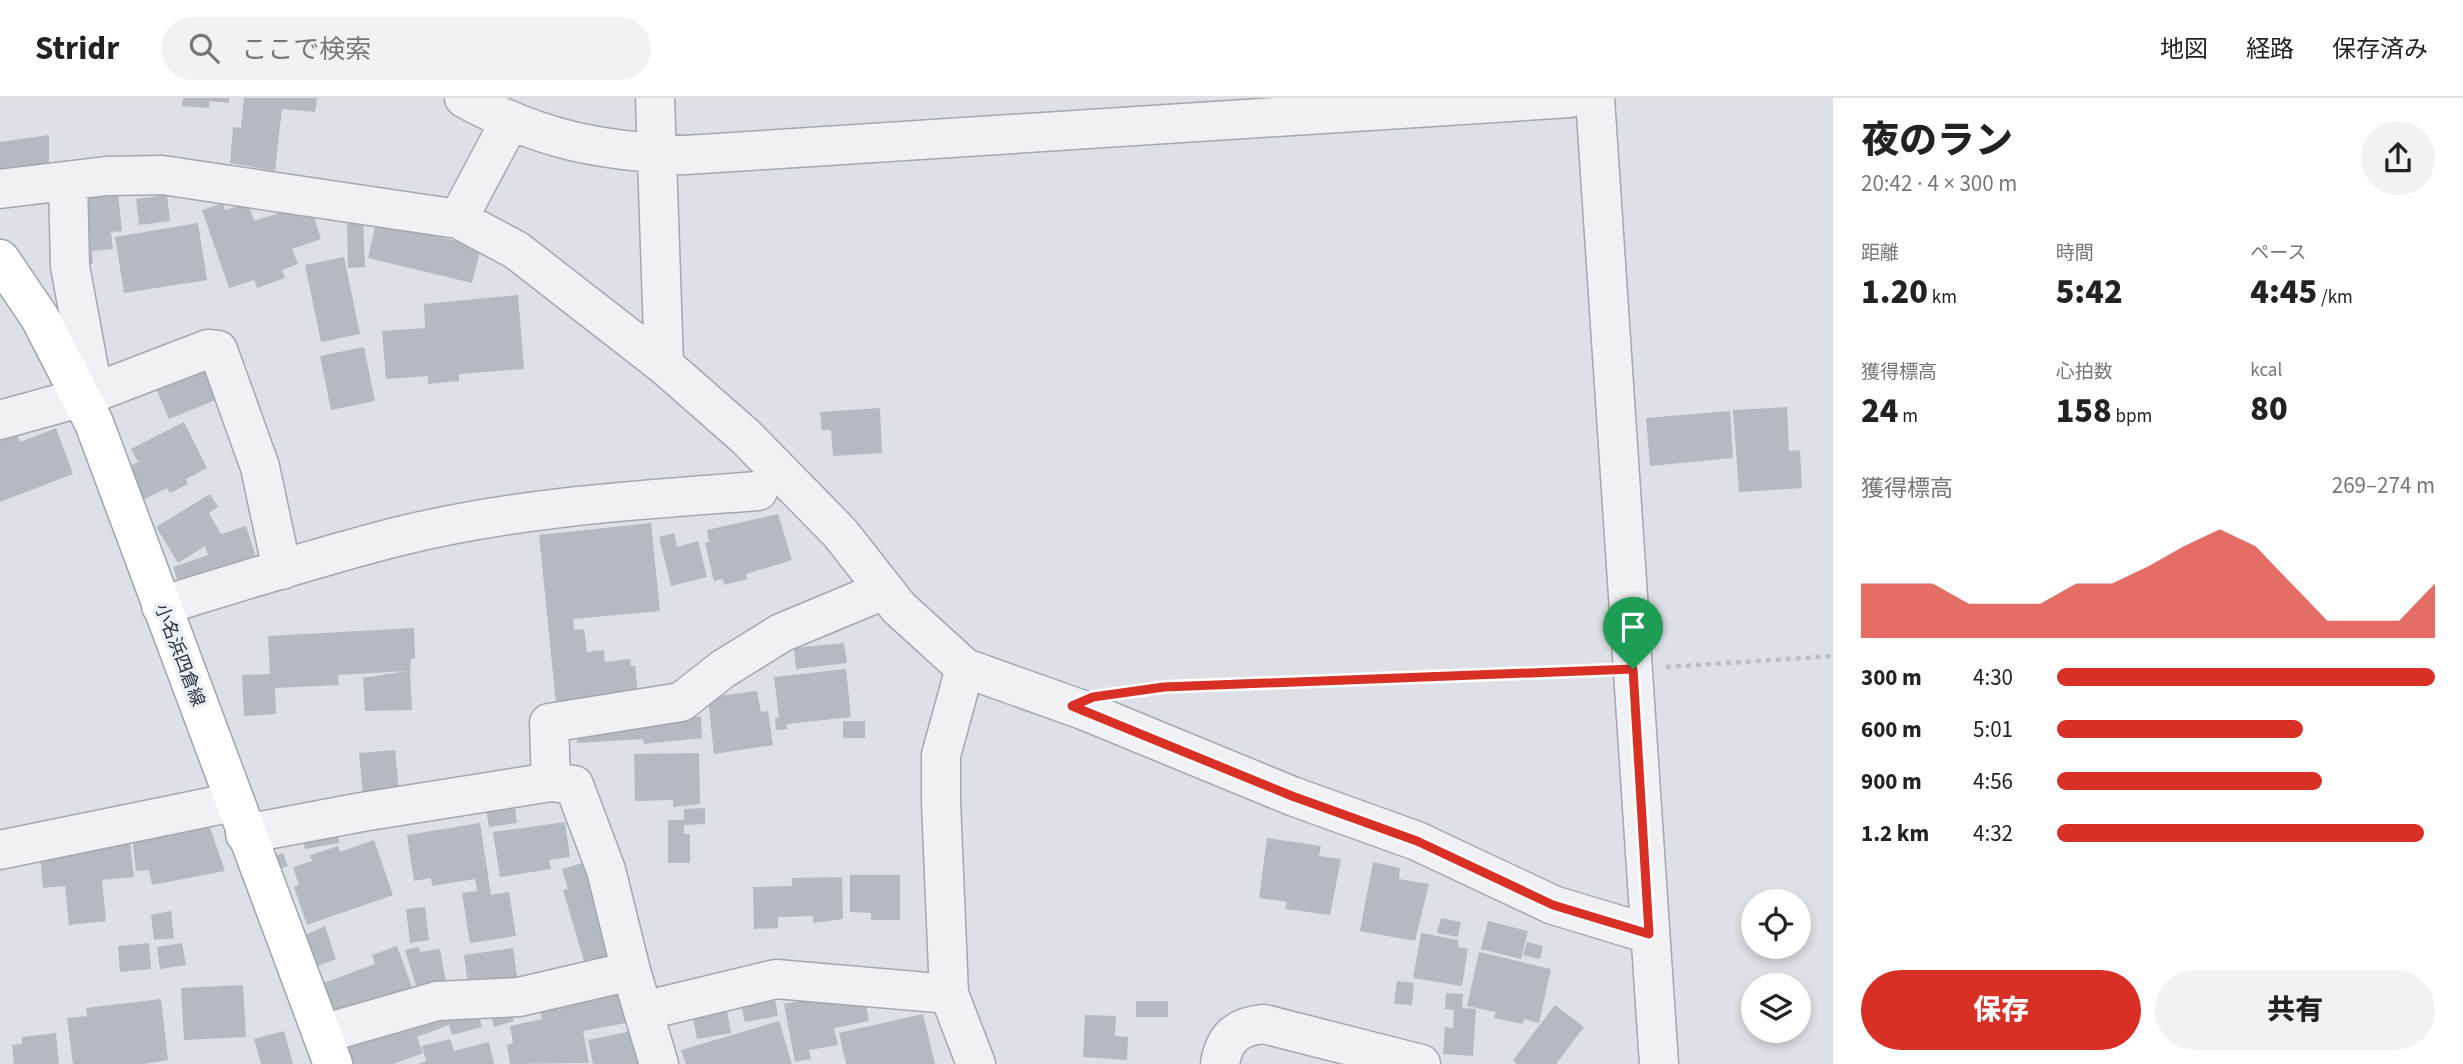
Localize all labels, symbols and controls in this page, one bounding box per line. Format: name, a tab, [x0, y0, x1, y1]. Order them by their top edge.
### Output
search box	[161, 17, 651, 80]
text: Stridr	[35, 25, 119, 72]
icon: search	[185, 29, 223, 67]
text: ここで検索	[241, 31, 371, 68]
text: 地図	[2160, 32, 2208, 67]
text: 経路	[2246, 32, 2294, 67]
text: 保存済み	[2332, 32, 2428, 67]
text: 夜のラン	[1861, 114, 2013, 168]
button: share	[2361, 121, 2435, 195]
text: 20:42 · 4 × 300 m	[1861, 167, 2017, 200]
text: 距離	[1861, 240, 1899, 267]
text: 時間	[2056, 240, 2094, 267]
text: ペース	[2250, 240, 2306, 267]
text: 1.20	[1861, 267, 1928, 317]
text: 5:42	[2056, 267, 2123, 317]
text: 4:45	[2250, 267, 2317, 317]
text: km	[1928, 284, 1957, 311]
text: /km	[2317, 284, 2353, 311]
text: kcal	[2250, 357, 2282, 384]
text: 獲得標高	[1861, 359, 1937, 386]
text: 心拍数	[2056, 359, 2113, 386]
text: 80	[2250, 384, 2288, 434]
text: 24	[1861, 386, 1898, 436]
text: 158	[2056, 386, 2112, 436]
text: m	[1898, 403, 1918, 430]
text: bpm	[2112, 403, 2152, 430]
text: 269–274 m	[2332, 469, 2435, 502]
text: 獲得標高	[1861, 472, 1953, 505]
pin	[1603, 597, 1663, 669]
street label: 小名浜四倉線	[149, 600, 211, 710]
icon: arrive	[1614, 608, 1652, 646]
text: 300 m	[1861, 661, 1922, 694]
text: 4:30	[1973, 661, 2013, 694]
text: 600 m	[1861, 713, 1922, 746]
text: 5:01	[1973, 713, 2013, 746]
text: 900 m	[1861, 765, 1922, 798]
text: 4:56	[1973, 765, 2013, 798]
text: 1.2 km	[1861, 817, 1929, 850]
text: 4:32	[1973, 817, 2013, 850]
map controls	[1741, 889, 1811, 1043]
button: locate	[1741, 889, 1811, 959]
button: 保存	[1861, 970, 2141, 1050]
button: 共有	[2155, 970, 2435, 1050]
button: layers	[1741, 973, 1811, 1043]

